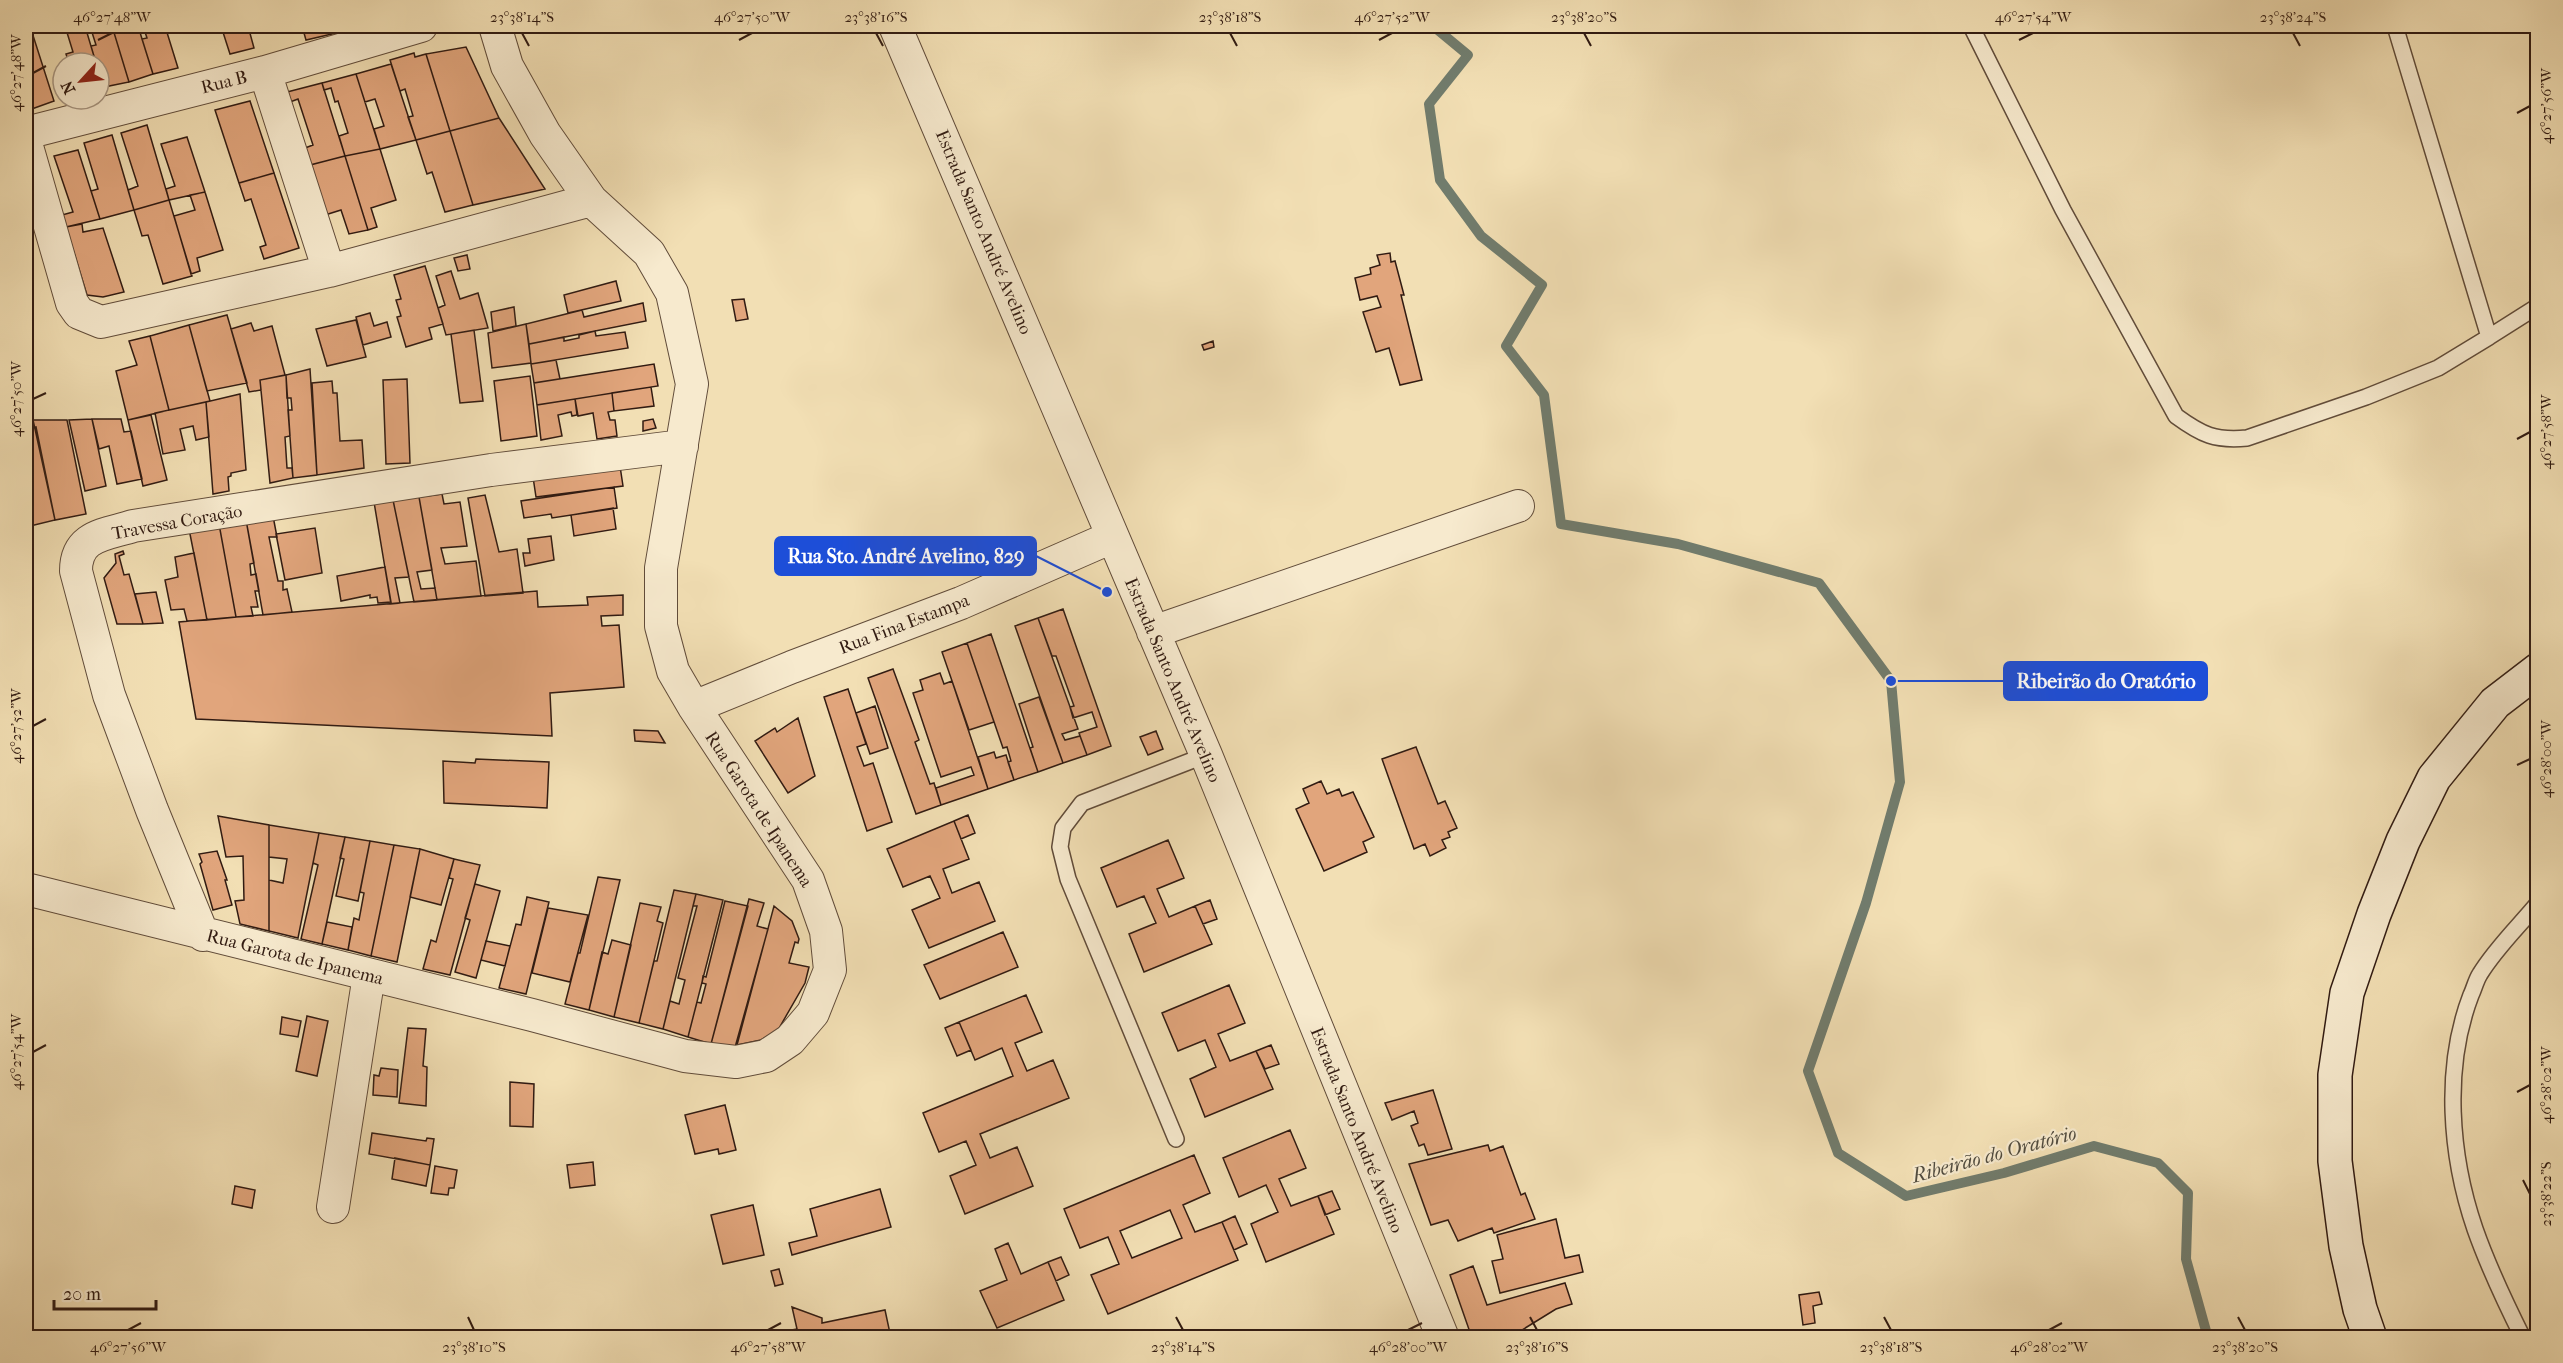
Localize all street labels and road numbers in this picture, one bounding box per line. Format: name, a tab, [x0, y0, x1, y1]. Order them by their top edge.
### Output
street label: Rua B	[199, 67, 249, 98]
street label: Estrada Santo André Avelino	[931, 127, 1036, 338]
street label: Travessa Coração	[110, 501, 244, 544]
street label: Estrada Santo André Avelino	[1120, 575, 1225, 786]
street label: Rua Fina Estampa	[836, 590, 973, 659]
street label: Rua Garota de Ipanema	[700, 727, 817, 892]
street label: Rua Garota de Ipanema	[204, 925, 386, 990]
street label: Estrada Santo André Avelino	[1306, 1024, 1407, 1236]

